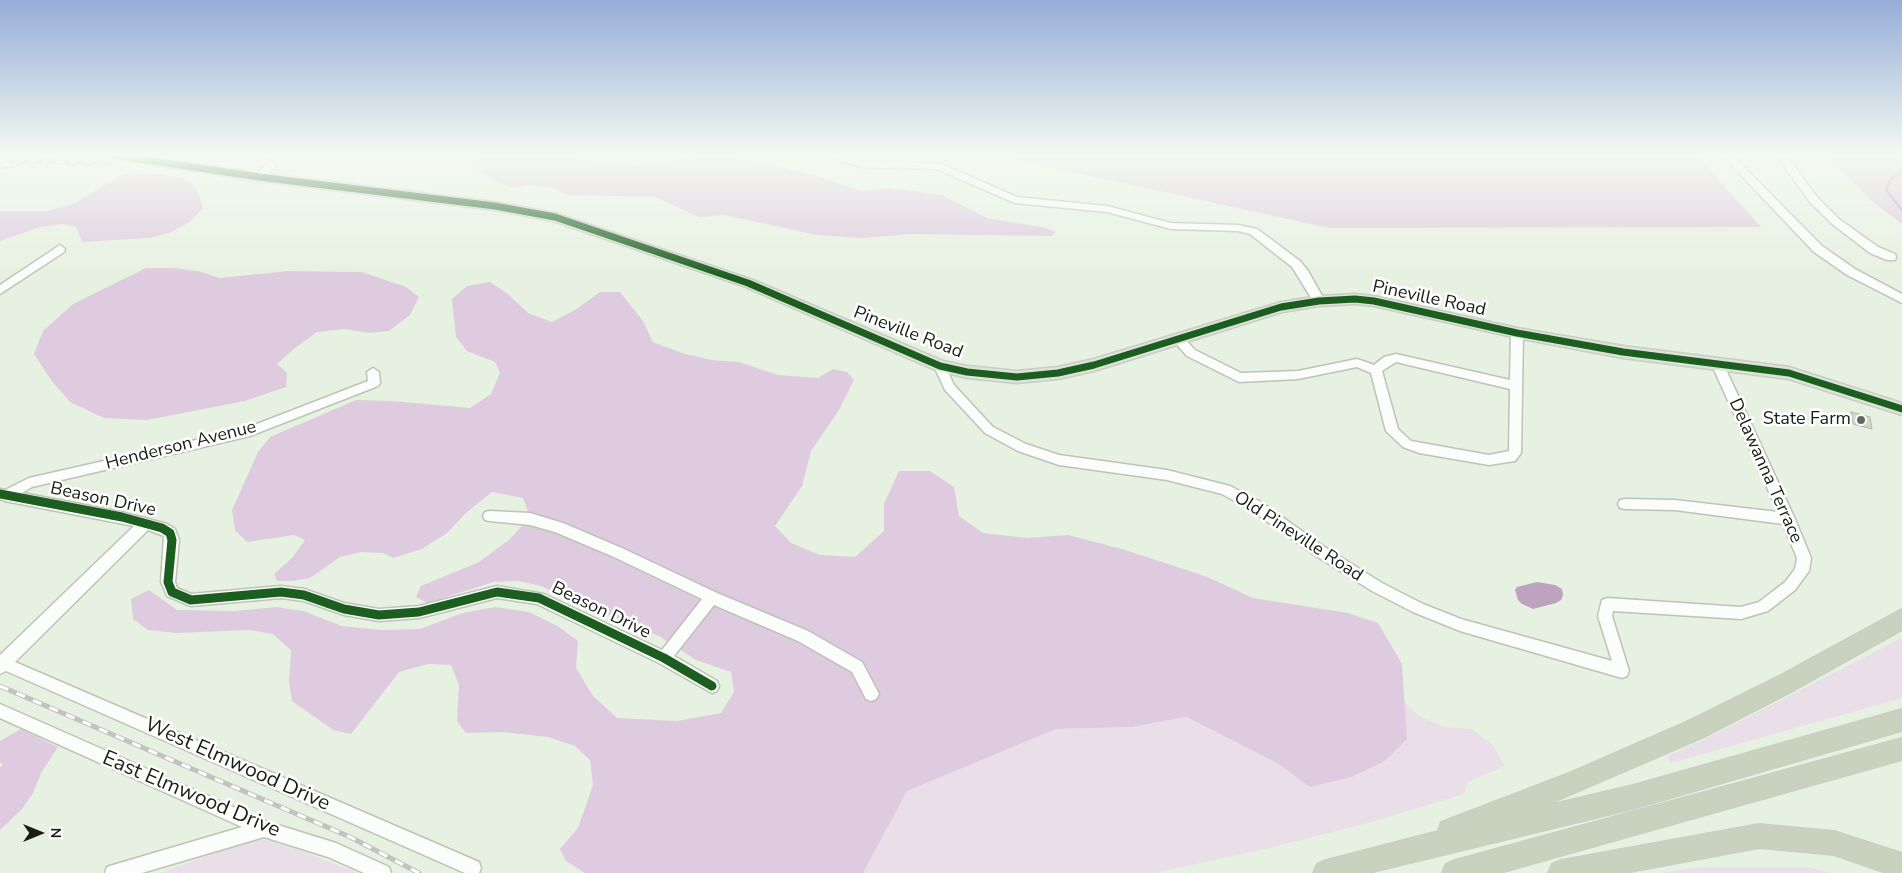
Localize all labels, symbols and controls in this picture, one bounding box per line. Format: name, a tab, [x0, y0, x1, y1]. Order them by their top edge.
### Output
street label: Pineville Road	[1370, 276, 1488, 322]
street label: Pineville Road	[850, 302, 966, 364]
street label: Delawanna Terrace	[1723, 395, 1807, 547]
place label: State Farm	[1763, 409, 1851, 431]
marker: State Farm	[1855, 414, 1867, 426]
street label: Henderson Avenue	[103, 417, 259, 475]
street label: Beason Drive	[48, 478, 158, 522]
street label: Old Pineville Road	[1229, 487, 1367, 587]
street label: Beason Drive	[548, 578, 654, 644]
street label: West Elmwood Drive	[140, 713, 334, 817]
street label: East Elmwood Drive	[98, 746, 284, 844]
north arrow	[15, 808, 65, 858]
text: N	[46, 828, 65, 838]

